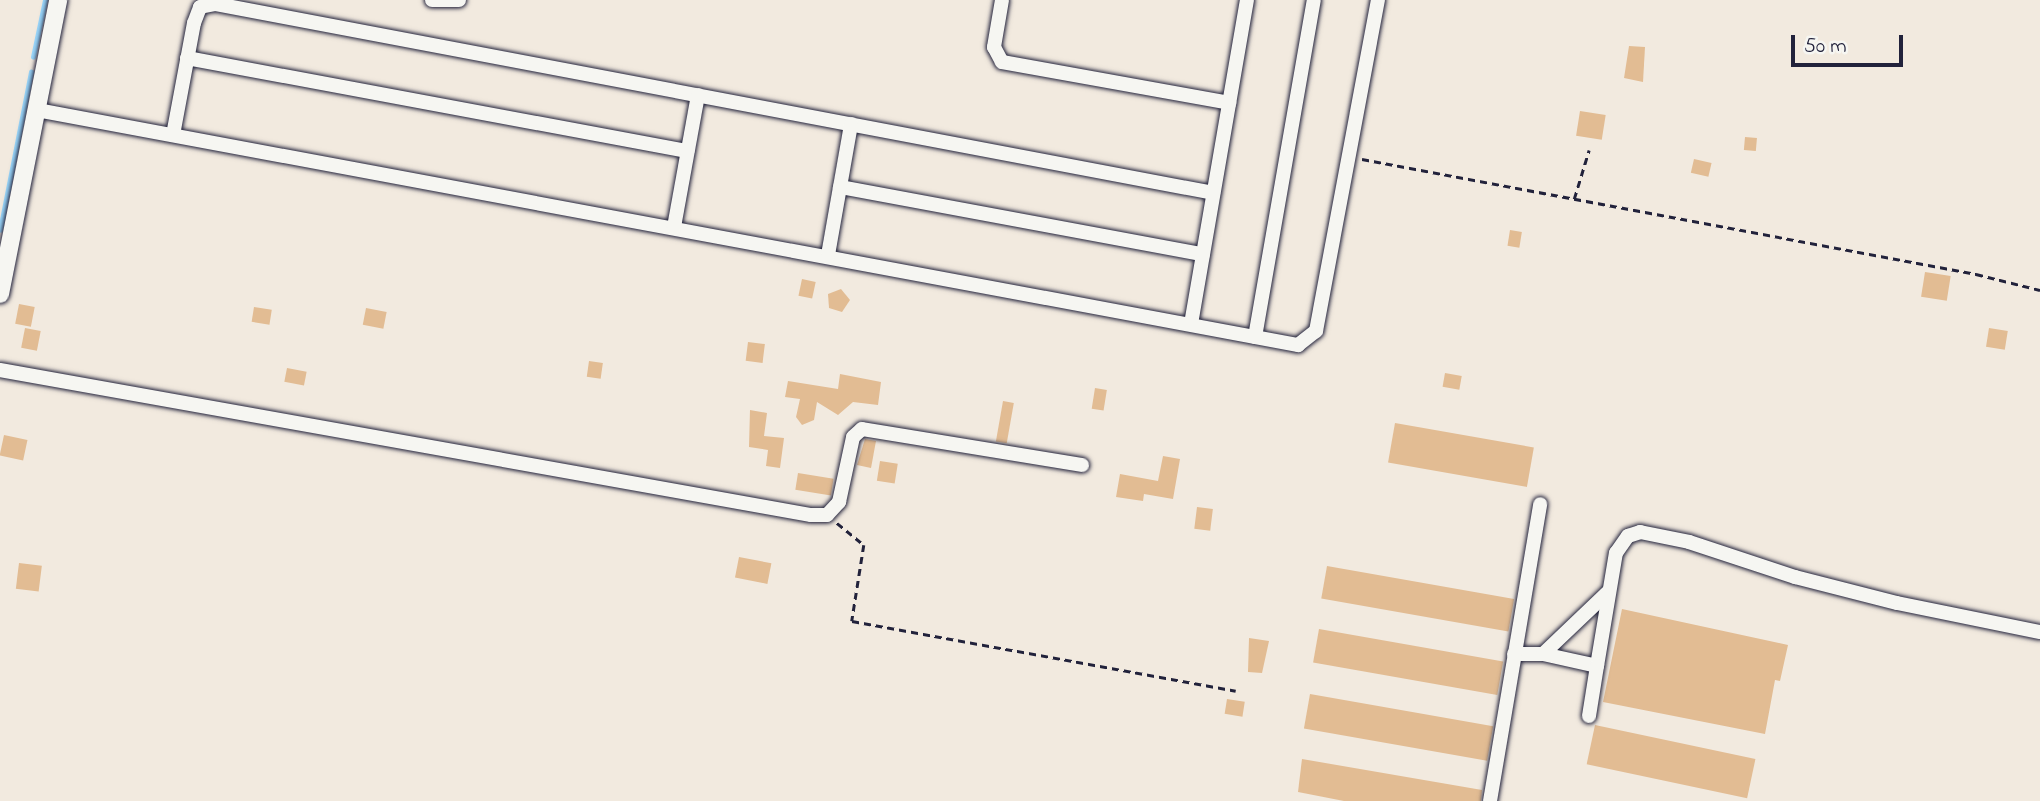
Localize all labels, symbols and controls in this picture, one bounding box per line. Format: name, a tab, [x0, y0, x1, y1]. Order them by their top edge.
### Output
scale bar	[1795, 21, 1907, 65]
text: 50 m	[1804, 32, 1847, 62]

